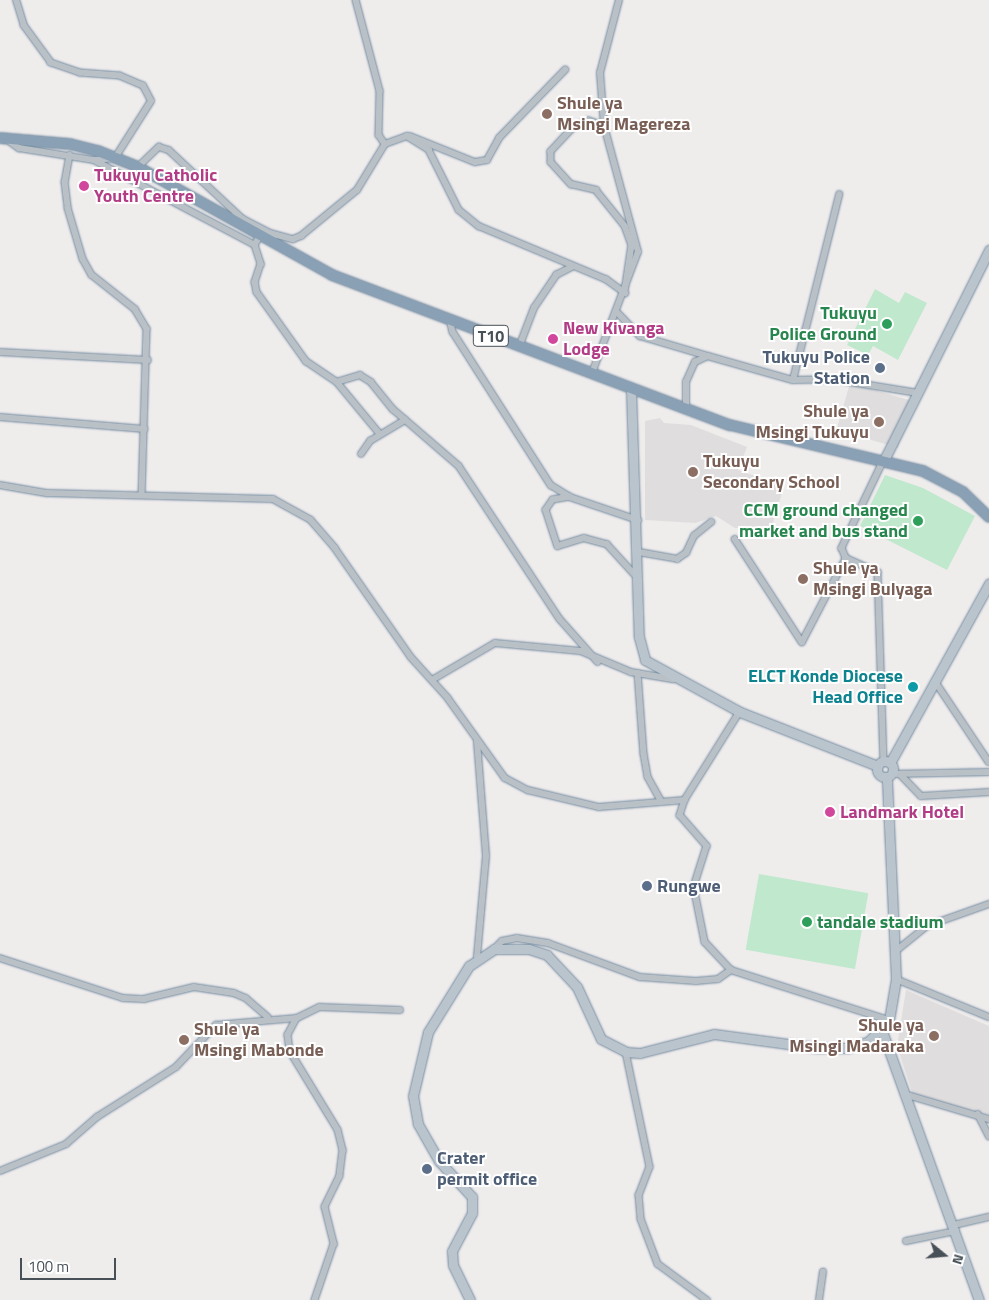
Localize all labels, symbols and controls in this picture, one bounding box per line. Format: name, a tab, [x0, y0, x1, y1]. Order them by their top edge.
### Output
place label: Shule ya Msingi Magereza	[557, 93, 690, 136]
marker: Shule ya Msingi Magereza	[541, 108, 553, 120]
place label: Tukuyu Catholic Youth Centre	[94, 165, 217, 208]
marker: Tukuyu Catholic Youth Centre	[78, 180, 90, 192]
place label: Tukuyu Police Ground	[769, 303, 877, 346]
place label: New Kivanga Lodge	[563, 318, 665, 360]
marker: Tukuyu Police Ground	[881, 318, 893, 330]
road number: T10	[472, 322, 510, 350]
marker: New Kivanga Lodge	[547, 333, 559, 345]
place label: Tukuyu Police Station	[763, 347, 870, 389]
marker: Tukuyu Police Station	[874, 362, 886, 374]
place label: Shule ya Msingi Tukuyu	[756, 401, 869, 444]
marker: Shule ya Msingi Tukuyu	[873, 416, 885, 428]
place label: Tukuyu Secondary School	[703, 451, 840, 494]
marker: Tukuyu Secondary School	[687, 466, 699, 478]
place label: CCM ground changed market and bus stand	[739, 500, 908, 542]
marker: CCM ground changed market and bus stand	[912, 515, 924, 527]
place label: Shule ya Msingi Bulyaga	[813, 558, 932, 600]
marker: Shule ya Msingi Bulyaga	[797, 573, 809, 585]
place label: ELCT Konde Diocese Head Office	[748, 666, 903, 709]
marker: ELCT Konde Diocese Head Office	[907, 681, 919, 693]
place label: Landmark Hotel	[840, 801, 964, 823]
marker: Landmark Hotel	[824, 806, 836, 818]
place label: Rungwe	[657, 875, 721, 897]
marker: Rungwe	[641, 880, 653, 892]
place label: tandale stadium	[817, 911, 944, 933]
marker: tandale stadium	[801, 916, 813, 928]
place label: Shule ya Msingi Madaraka	[789, 1015, 924, 1058]
place label: Shule ya Msingi Mabonde	[194, 1019, 324, 1062]
marker: Shule ya Msingi Madaraka	[928, 1030, 940, 1042]
marker: Shule ya Msingi Mabonde	[178, 1034, 190, 1046]
place label: Crater permit office	[437, 1148, 537, 1190]
marker: Crater permit office	[421, 1163, 433, 1175]
north arrow	[919, 1230, 969, 1280]
scale bar	[22, 1248, 119, 1280]
text: N	[947, 1252, 970, 1267]
text: 100 m	[28, 1255, 69, 1278]

